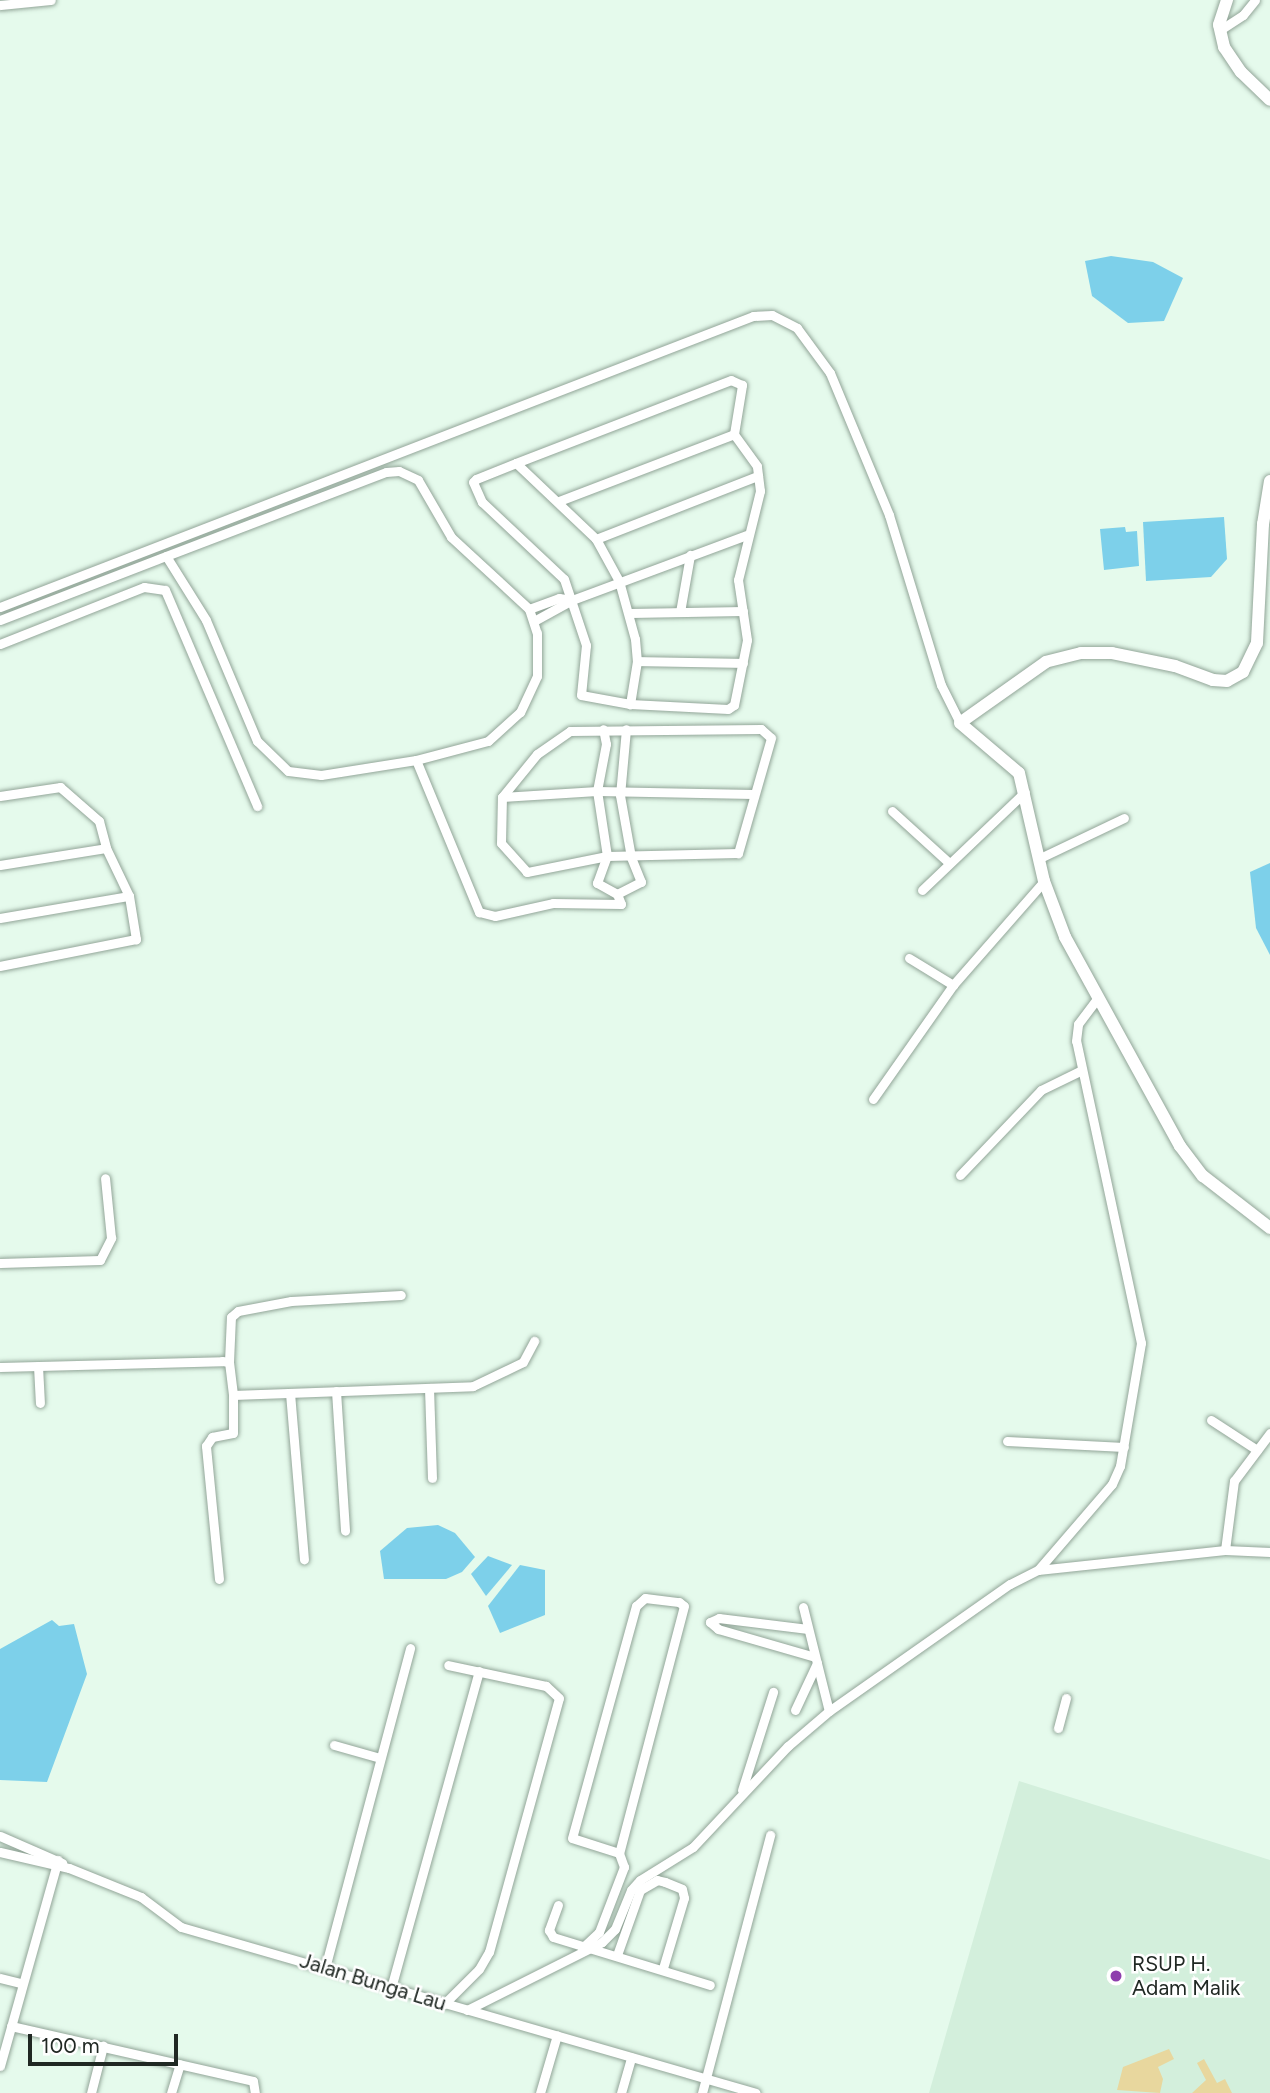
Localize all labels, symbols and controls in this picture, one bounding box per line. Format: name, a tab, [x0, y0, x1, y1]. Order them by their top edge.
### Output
street label: Jalan Bunga Lau	[297, 1948, 449, 2016]
place label: RSUP H. Adam Malik	[1132, 1951, 1240, 2001]
marker: RSUP H. Adam Malik	[1106, 1966, 1126, 1986]
scale bar	[32, 2020, 182, 2064]
text: 100 m	[41, 2033, 100, 2058]

